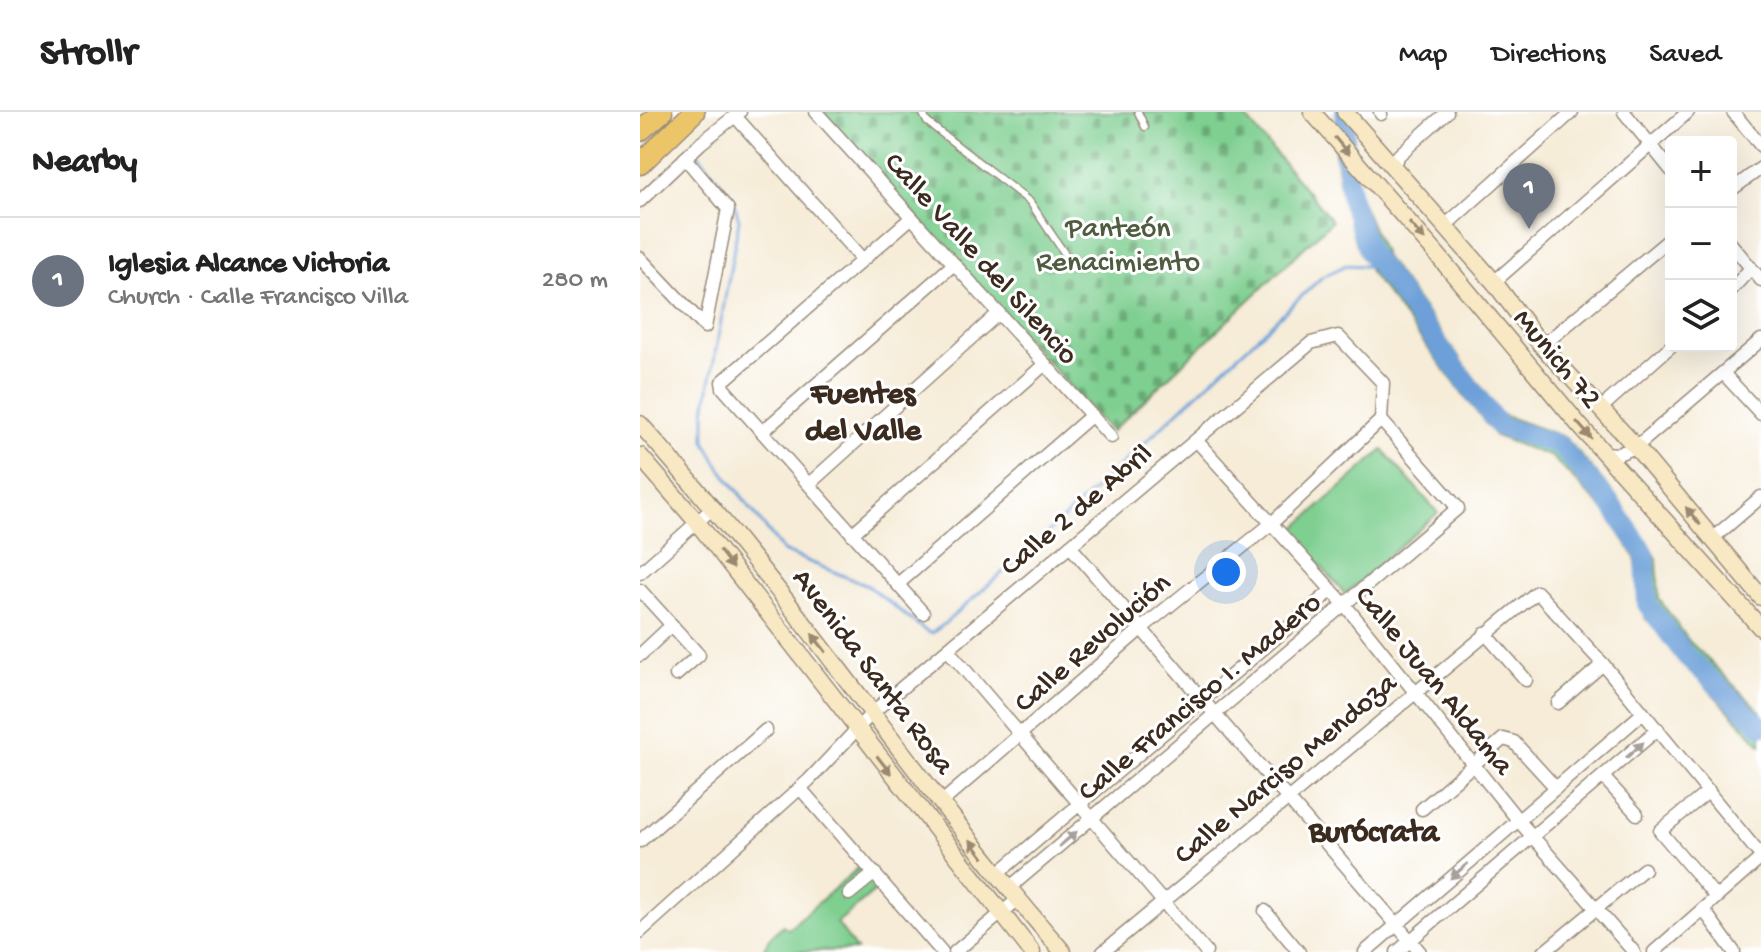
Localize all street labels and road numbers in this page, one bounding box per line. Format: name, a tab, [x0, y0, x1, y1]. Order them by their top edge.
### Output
street label: Calle Valle del Silencio	[875, 147, 1084, 373]
street label: Munich 72	[1504, 303, 1607, 417]
street label: Calle 2 de Abril	[995, 438, 1161, 585]
street label: Avenida Santa Rosa	[783, 563, 961, 783]
street label: Calle Revolución	[1009, 567, 1179, 722]
street label: Calle Juan Aldama	[1346, 580, 1520, 784]
street label: Calle Francisco I. Madero	[1072, 586, 1330, 810]
street label: Calle Narciso Mendoza	[1169, 666, 1406, 874]

